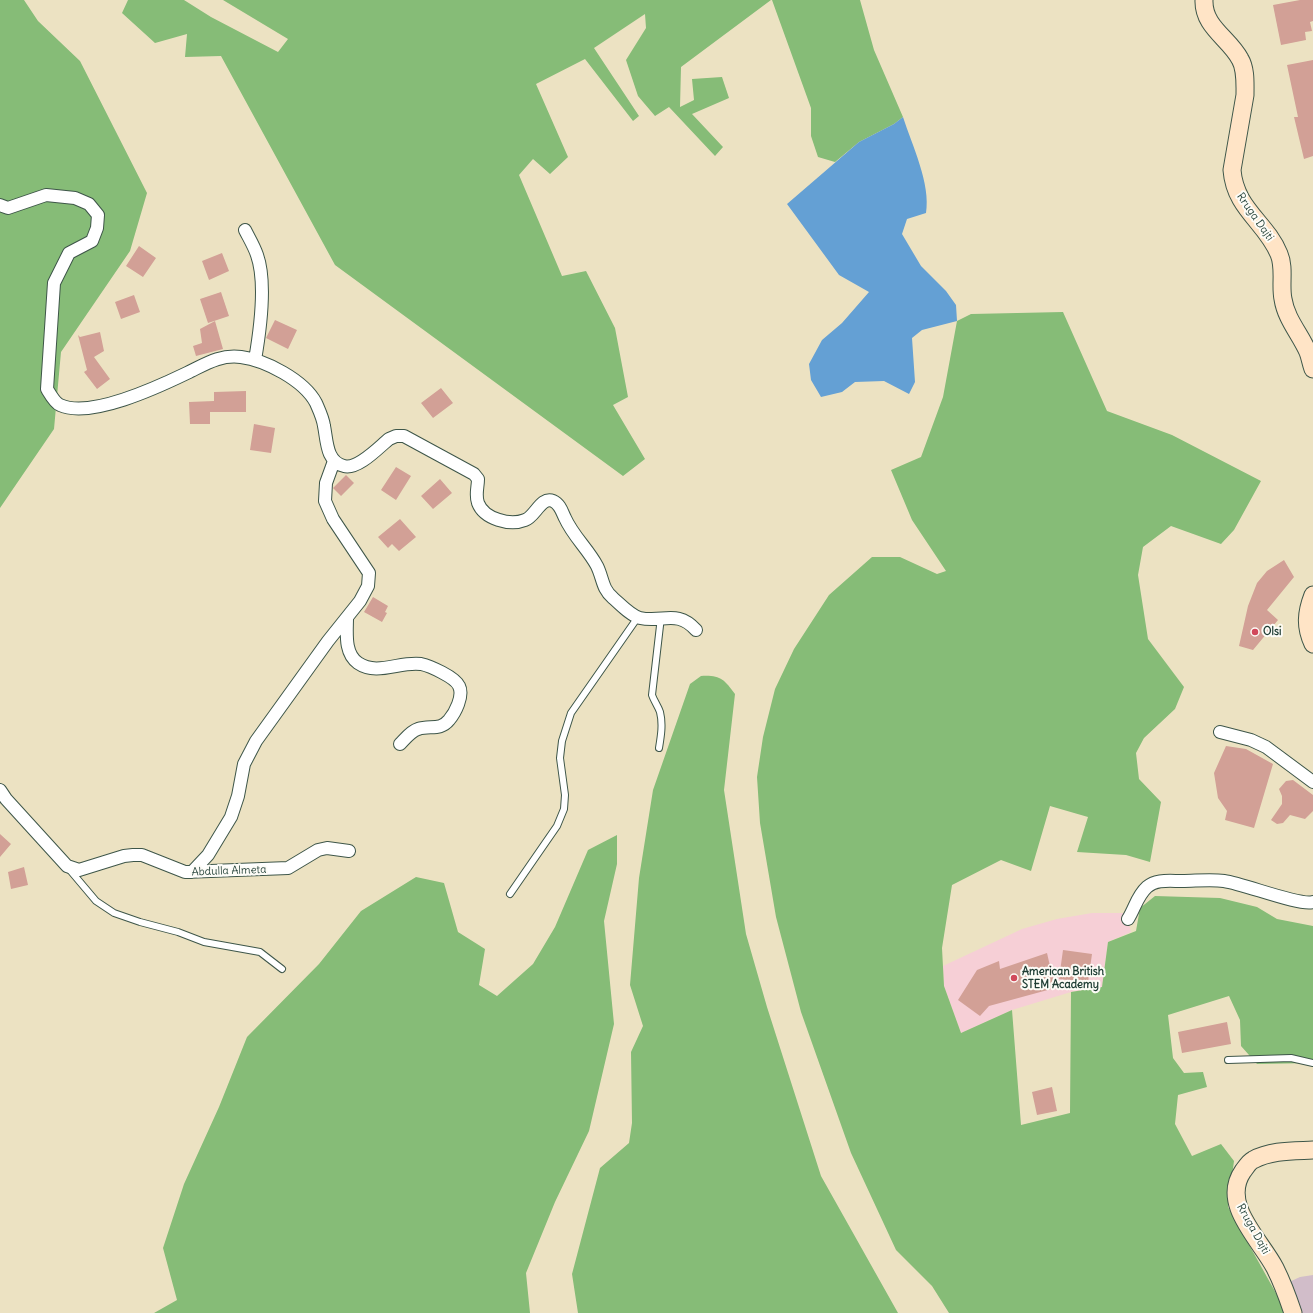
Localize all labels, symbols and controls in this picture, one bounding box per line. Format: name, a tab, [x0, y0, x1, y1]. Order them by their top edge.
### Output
street label: Rruga Dajti	[1234, 190, 1276, 244]
place label: Olsi	[1263, 625, 1281, 639]
marker: Olsi	[1250, 627, 1260, 637]
street label: Abdulla Almeta	[191, 863, 267, 879]
place label: American British STEM Academy	[1022, 965, 1104, 991]
marker: American British STEM Academy	[1009, 973, 1019, 983]
street label: Rruga Dajti	[1234, 1201, 1272, 1257]

